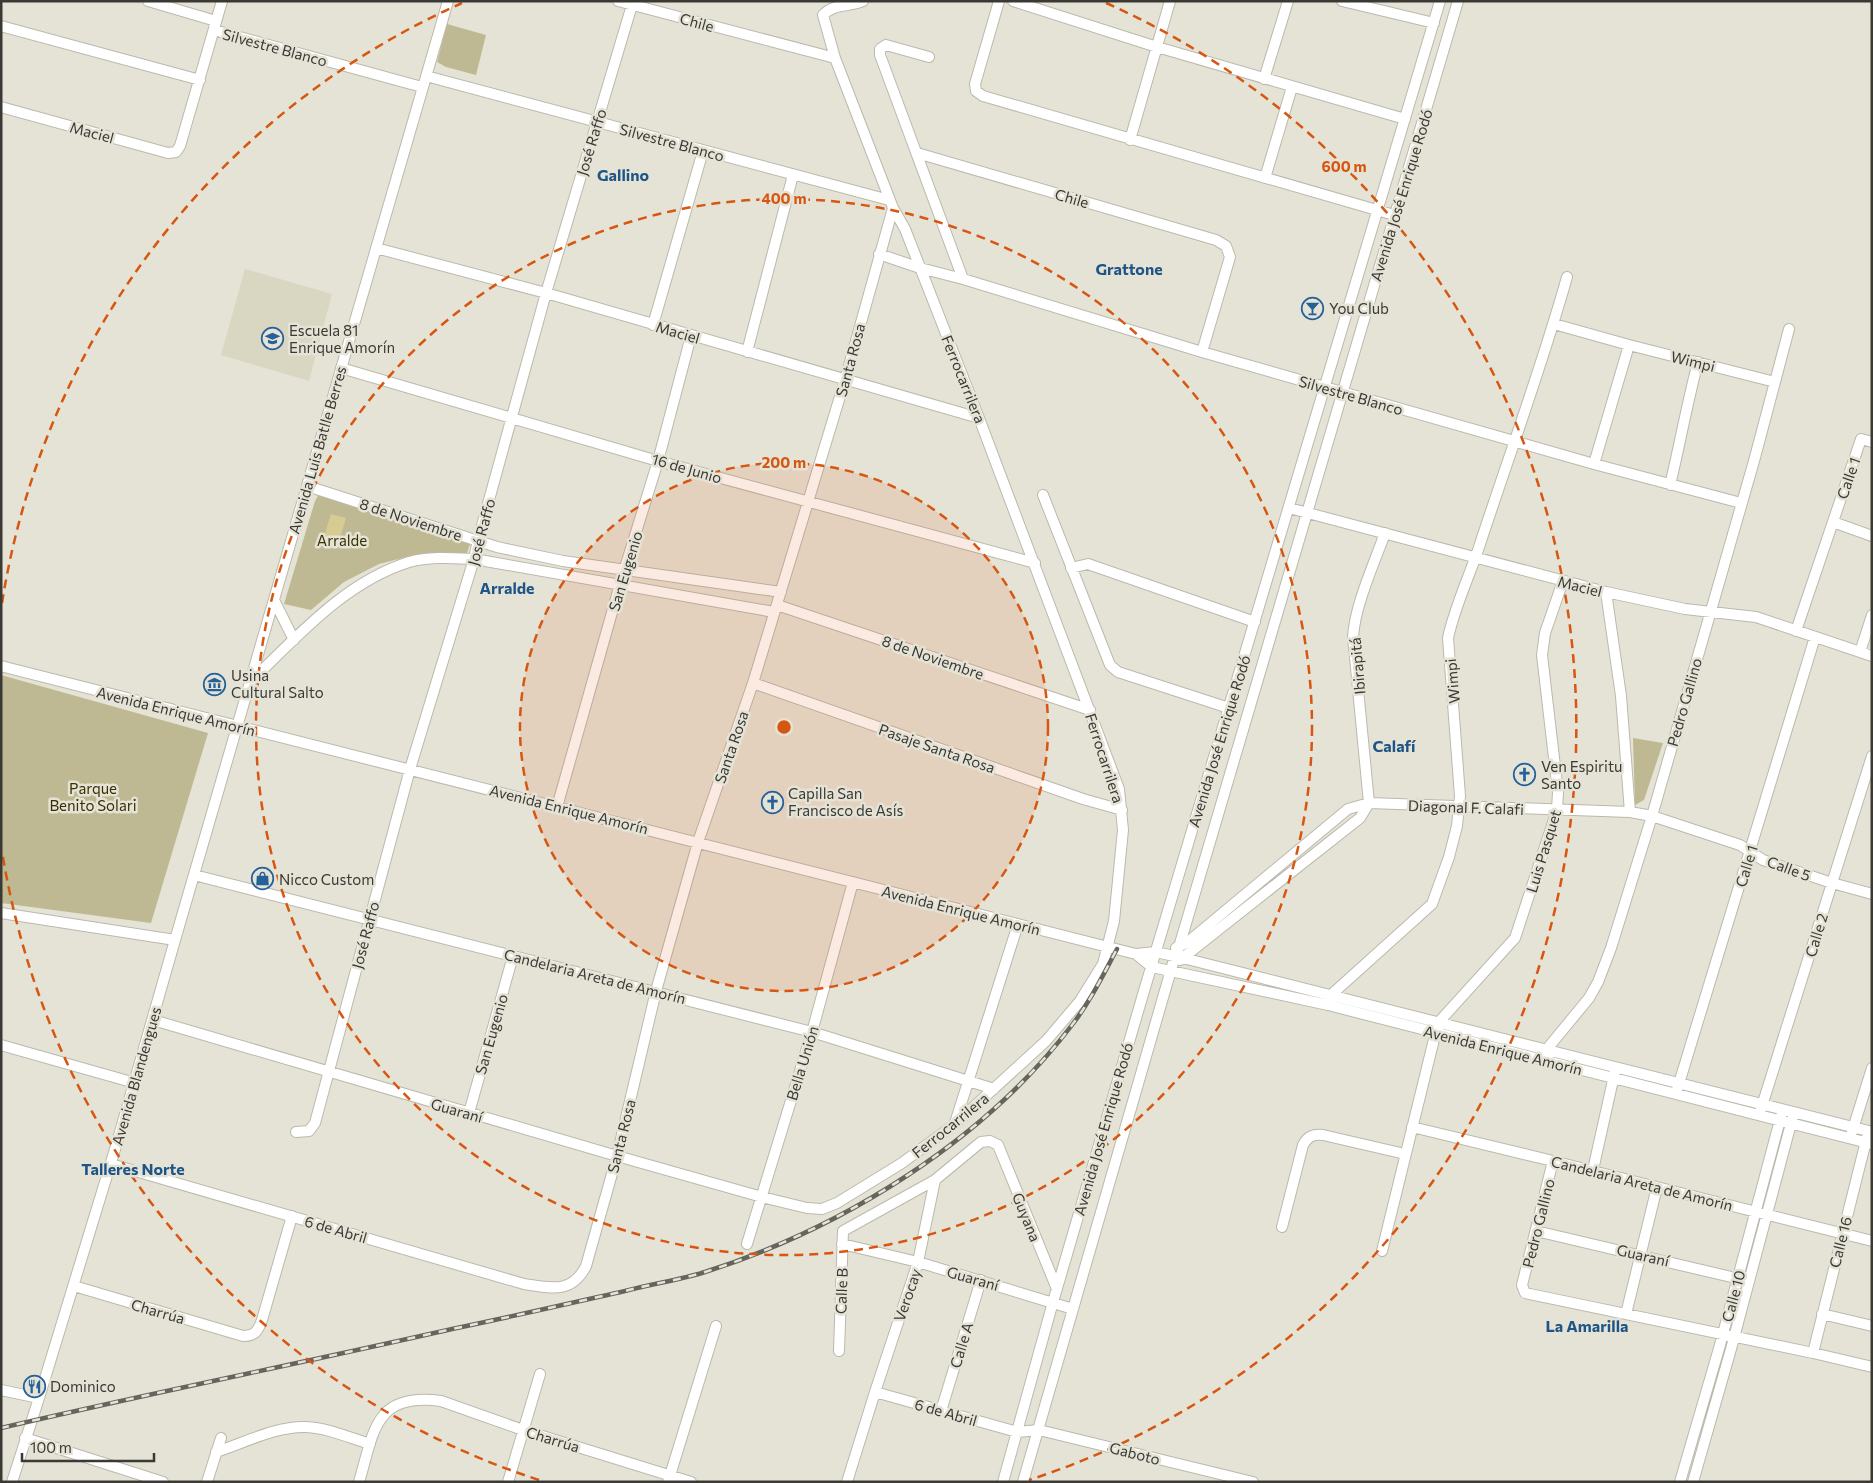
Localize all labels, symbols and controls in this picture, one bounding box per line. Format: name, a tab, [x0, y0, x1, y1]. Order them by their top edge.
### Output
street label: Chile	[678, 9, 716, 35]
street label: Silvestre Blanco	[221, 24, 329, 70]
street label: José Raffo	[572, 106, 610, 178]
street label: Avenida José Enrique Rodó	[1366, 107, 1436, 283]
street label: Maciel	[68, 117, 116, 147]
street label: Silvestre Blanco	[618, 119, 726, 165]
text: 600 m	[1321, 157, 1367, 175]
district label: Gallino	[597, 165, 649, 184]
street label: Chile	[1053, 185, 1091, 211]
text: 400 m	[761, 189, 807, 207]
district label: Grattone	[1095, 259, 1163, 278]
bar icon: You Club	[1301, 296, 1325, 320]
place label: You Club	[1329, 299, 1389, 317]
street label: Maciel	[654, 317, 702, 347]
place label: Escuela 81 Enrique Amorín	[289, 321, 395, 356]
street label: Santa Rosa	[832, 321, 868, 399]
school or university icon: Escuela 81 Enrique Amorín	[261, 327, 285, 351]
street label: Ferrocarrilera	[938, 332, 990, 426]
street label: Wimpi	[1669, 347, 1717, 375]
street label: Avenida Luis Batlle Berres	[284, 364, 350, 536]
street label: Silvestre Blanco	[1297, 372, 1405, 418]
street label: 16 de Junio	[650, 449, 724, 487]
text: 200 m	[762, 453, 806, 471]
street label: Calle 1	[1833, 455, 1863, 501]
street label: 8 de Noviembre	[358, 494, 465, 544]
street label: José Raffo	[463, 496, 499, 568]
street label: San Eugenio	[604, 529, 646, 613]
park label: Arralde	[317, 531, 367, 549]
street label: Maciel	[1556, 572, 1604, 600]
district label: Arralde	[479, 578, 535, 597]
street label: 8 de Noviembre	[880, 631, 986, 683]
street label: Ibirapitá	[1346, 637, 1368, 695]
street label: Avenida José Enrique Rodó	[1184, 653, 1254, 829]
street label: Pedro Gallino	[1663, 656, 1705, 748]
street label: Wimpi	[1441, 658, 1463, 704]
place label: Usina Cultural Salto	[231, 666, 324, 701]
museum icon: Usina Cultural Salto	[203, 672, 227, 696]
street label: Avenida Enrique Amorín	[95, 683, 257, 739]
street label: Santa Rosa	[710, 709, 752, 785]
street label: Ferrocarrilera	[1082, 711, 1128, 805]
centre of rings	[775, 718, 793, 736]
street label: Pasaje Santa Rosa	[877, 720, 997, 776]
district label: Calafí	[1372, 736, 1417, 755]
place label: Ven Espiritu Santo	[1541, 757, 1622, 792]
church icon: Ven Espiritu Santo	[1513, 763, 1537, 787]
park label: Parque Benito Solari	[49, 779, 137, 814]
street label: Avenida Enrique Amorín	[488, 781, 650, 837]
place label: Capilla San Francisco de Asís	[788, 784, 903, 819]
church icon: Capilla San Francisco de Asís	[760, 790, 784, 814]
street label: Diagonal F. Calafi	[1408, 796, 1524, 818]
street label: Luis Pasquet	[1522, 807, 1564, 895]
street label: Calle 1	[1731, 843, 1761, 889]
street label: Calle 5	[1765, 852, 1813, 884]
shop icon: Nicco Custom	[251, 867, 275, 891]
place label: Nicco Custom	[279, 870, 374, 888]
street label: Avenida Enrique Amorín	[880, 882, 1042, 938]
street label: José Raffo	[347, 899, 383, 971]
street label: Calle 2	[1801, 911, 1831, 959]
street label: Candelaria Areta de Amorín	[502, 945, 688, 1007]
street label: San Eugenio	[471, 992, 511, 1076]
street label: Avenida Blandengues	[108, 1004, 164, 1147]
street label: Avenida Enrique Amorín	[1422, 1022, 1584, 1078]
street label: Bella Unión	[782, 1024, 822, 1102]
street label: Avenida José Enrique Rodó	[1070, 1040, 1136, 1218]
street label: Ferrocarrilera	[908, 1089, 992, 1161]
street label: Guaraní	[429, 1094, 486, 1126]
street label: Santa Rosa	[603, 1097, 639, 1175]
street label: Candelaria Areta de Amorín	[1549, 1152, 1735, 1214]
district label: Talleres Norte	[81, 1159, 185, 1178]
street label: Pedro Gallino	[1518, 1177, 1558, 1269]
street label: Guyana	[1009, 1190, 1045, 1244]
street label: 6 de Abril	[303, 1211, 369, 1247]
street label: Calle 16	[1825, 1215, 1855, 1269]
street label: Guaraní	[1615, 1240, 1672, 1270]
street label: Guaraní	[945, 1262, 1002, 1294]
street label: Verocay	[890, 1266, 924, 1324]
street label: Calle B	[831, 1267, 851, 1314]
street label: Calle 10	[1717, 1268, 1749, 1324]
street label: Charrúa	[129, 1295, 187, 1327]
district label: La Amarilla	[1546, 1316, 1628, 1335]
street label: Calle A	[946, 1320, 976, 1370]
restaurant icon: Dominico	[22, 1374, 46, 1398]
place label: Dominico	[50, 1377, 116, 1395]
street label: 6 de Abril	[913, 1394, 979, 1430]
street label: Charrúa	[524, 1422, 582, 1456]
scale bar	[22, 1430, 155, 1462]
text: 100 m	[30, 1438, 72, 1456]
street label: Gaboto	[1108, 1438, 1162, 1468]

